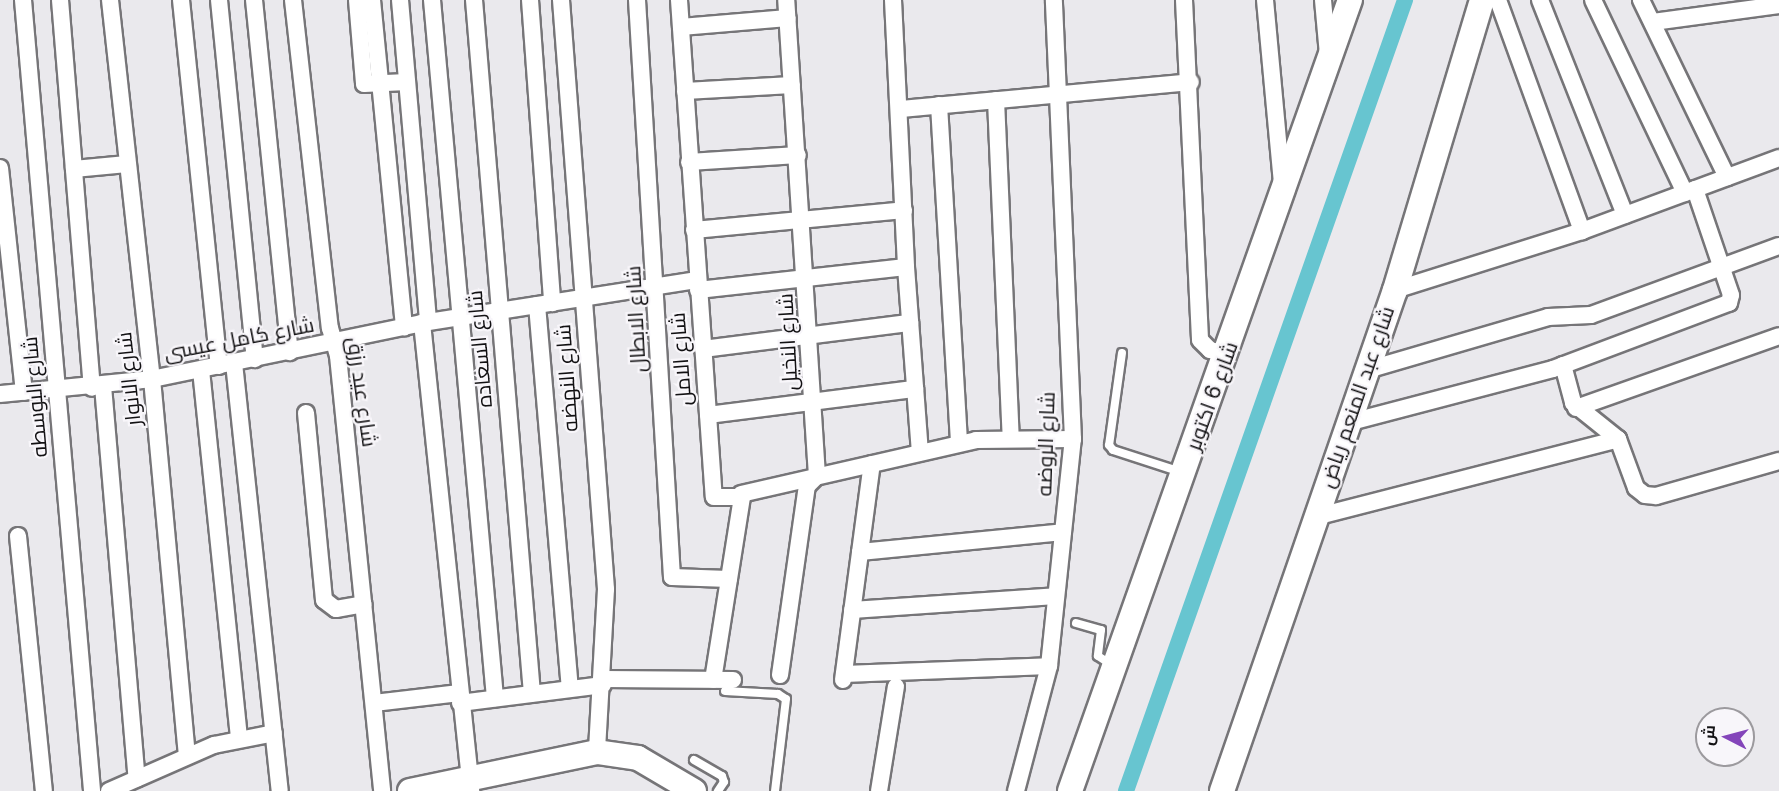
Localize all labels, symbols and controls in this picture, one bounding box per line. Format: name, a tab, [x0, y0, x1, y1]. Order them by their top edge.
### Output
street label: شارع الابطال	[621, 265, 651, 373]
street label: شارع السعاده	[462, 289, 498, 409]
street label: شارع النخيل	[773, 293, 803, 391]
street label: شارع عبد المنعم رياض	[1314, 303, 1400, 491]
street label: شارع الامل	[665, 311, 697, 407]
street label: شارع كامل عيسى	[162, 312, 316, 366]
street label: شارع النهضه	[551, 323, 583, 433]
street label: شارع الانوار	[112, 331, 146, 427]
street label: شارع عيد رزق	[342, 335, 382, 449]
street label: شارع البوسطه	[17, 336, 53, 458]
street label: شارع 6 اكتوبر	[1181, 338, 1243, 454]
street label: شارع الروضه	[1032, 391, 1060, 497]
north arrow	[1695, 707, 1755, 767]
text: ش	[1696, 724, 1721, 747]

